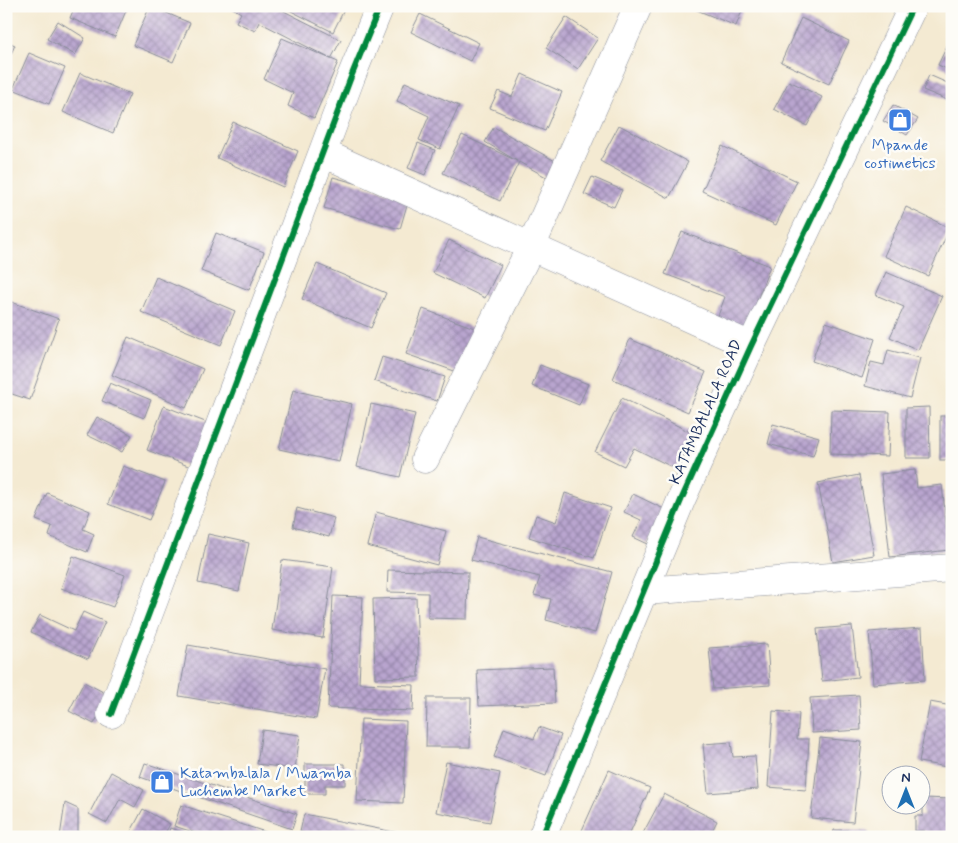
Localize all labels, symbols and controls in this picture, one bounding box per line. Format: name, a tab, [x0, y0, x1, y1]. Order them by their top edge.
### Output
shop icon: Mpande costimetics	[887, 107, 913, 133]
place label: Mpande costimetics	[864, 135, 936, 174]
street label: KATAMBALALA ROAD	[664, 336, 748, 488]
place label: Katambalala / Mwamba Luchembe Market	[180, 763, 352, 802]
north arrow	[880, 766, 930, 816]
shop icon: Katambalala / Mwamba Luchembe Market	[149, 769, 175, 795]
text: N	[901, 769, 911, 787]

